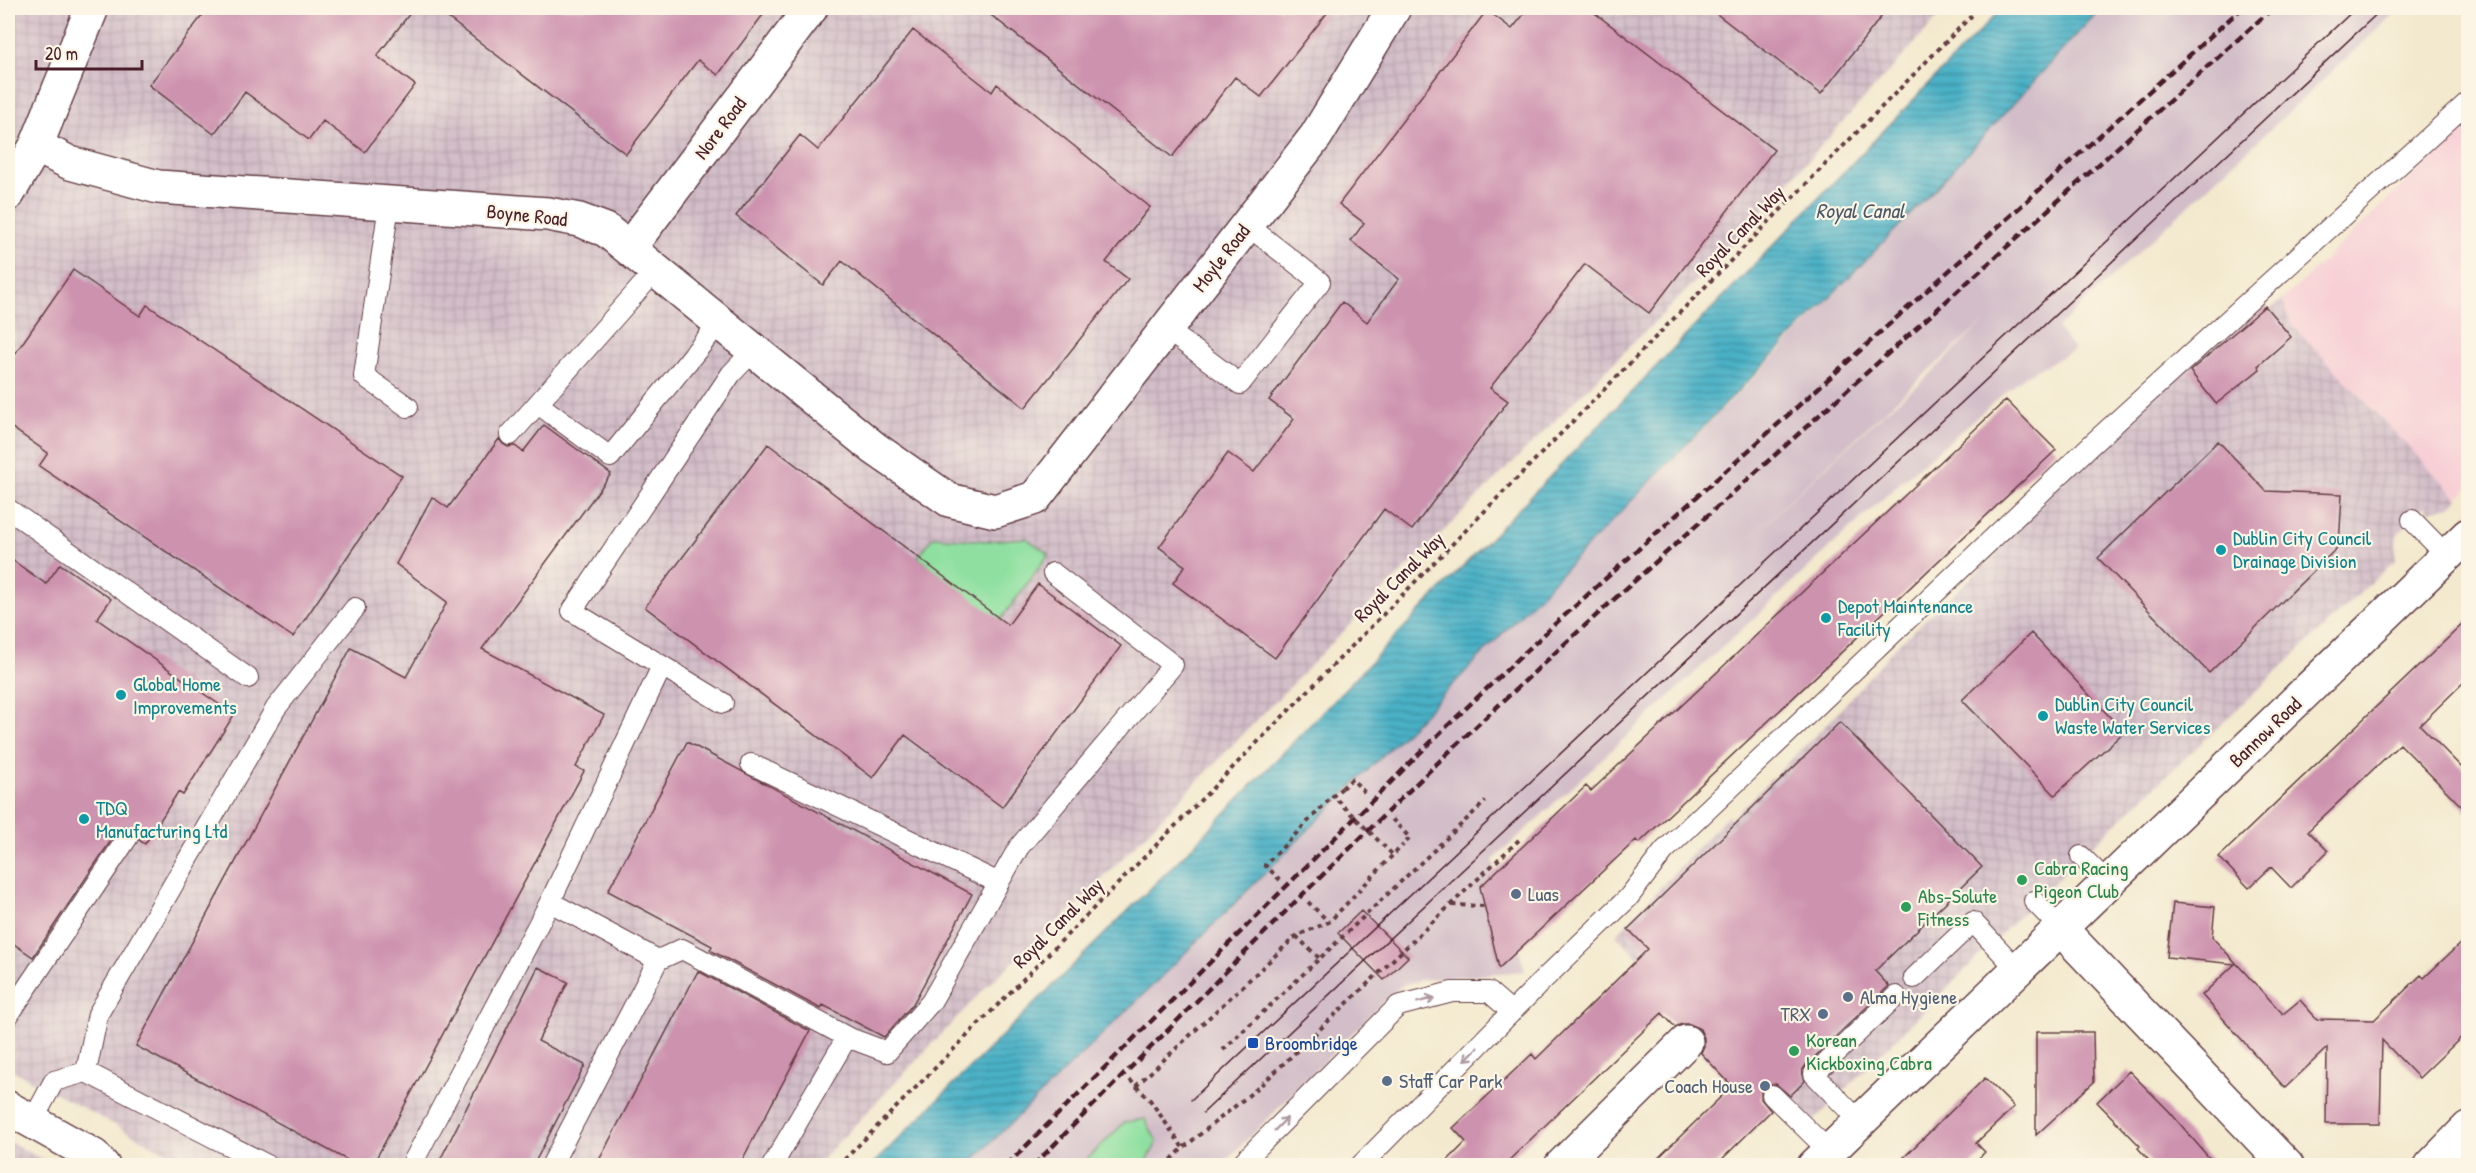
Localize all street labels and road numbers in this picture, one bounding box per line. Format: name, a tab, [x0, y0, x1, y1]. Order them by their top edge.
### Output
street label: Nore Road	[687, 91, 752, 164]
street label: Royal Canal Way	[1689, 179, 1790, 282]
street label: Boyne Road	[485, 197, 569, 232]
street label: Moyle Road	[1186, 218, 1256, 297]
street label: Royal Canal Way	[1348, 526, 1450, 628]
street label: Bannow Road	[2223, 690, 2307, 773]
street label: Royal Canal Way	[1007, 872, 1109, 974]

